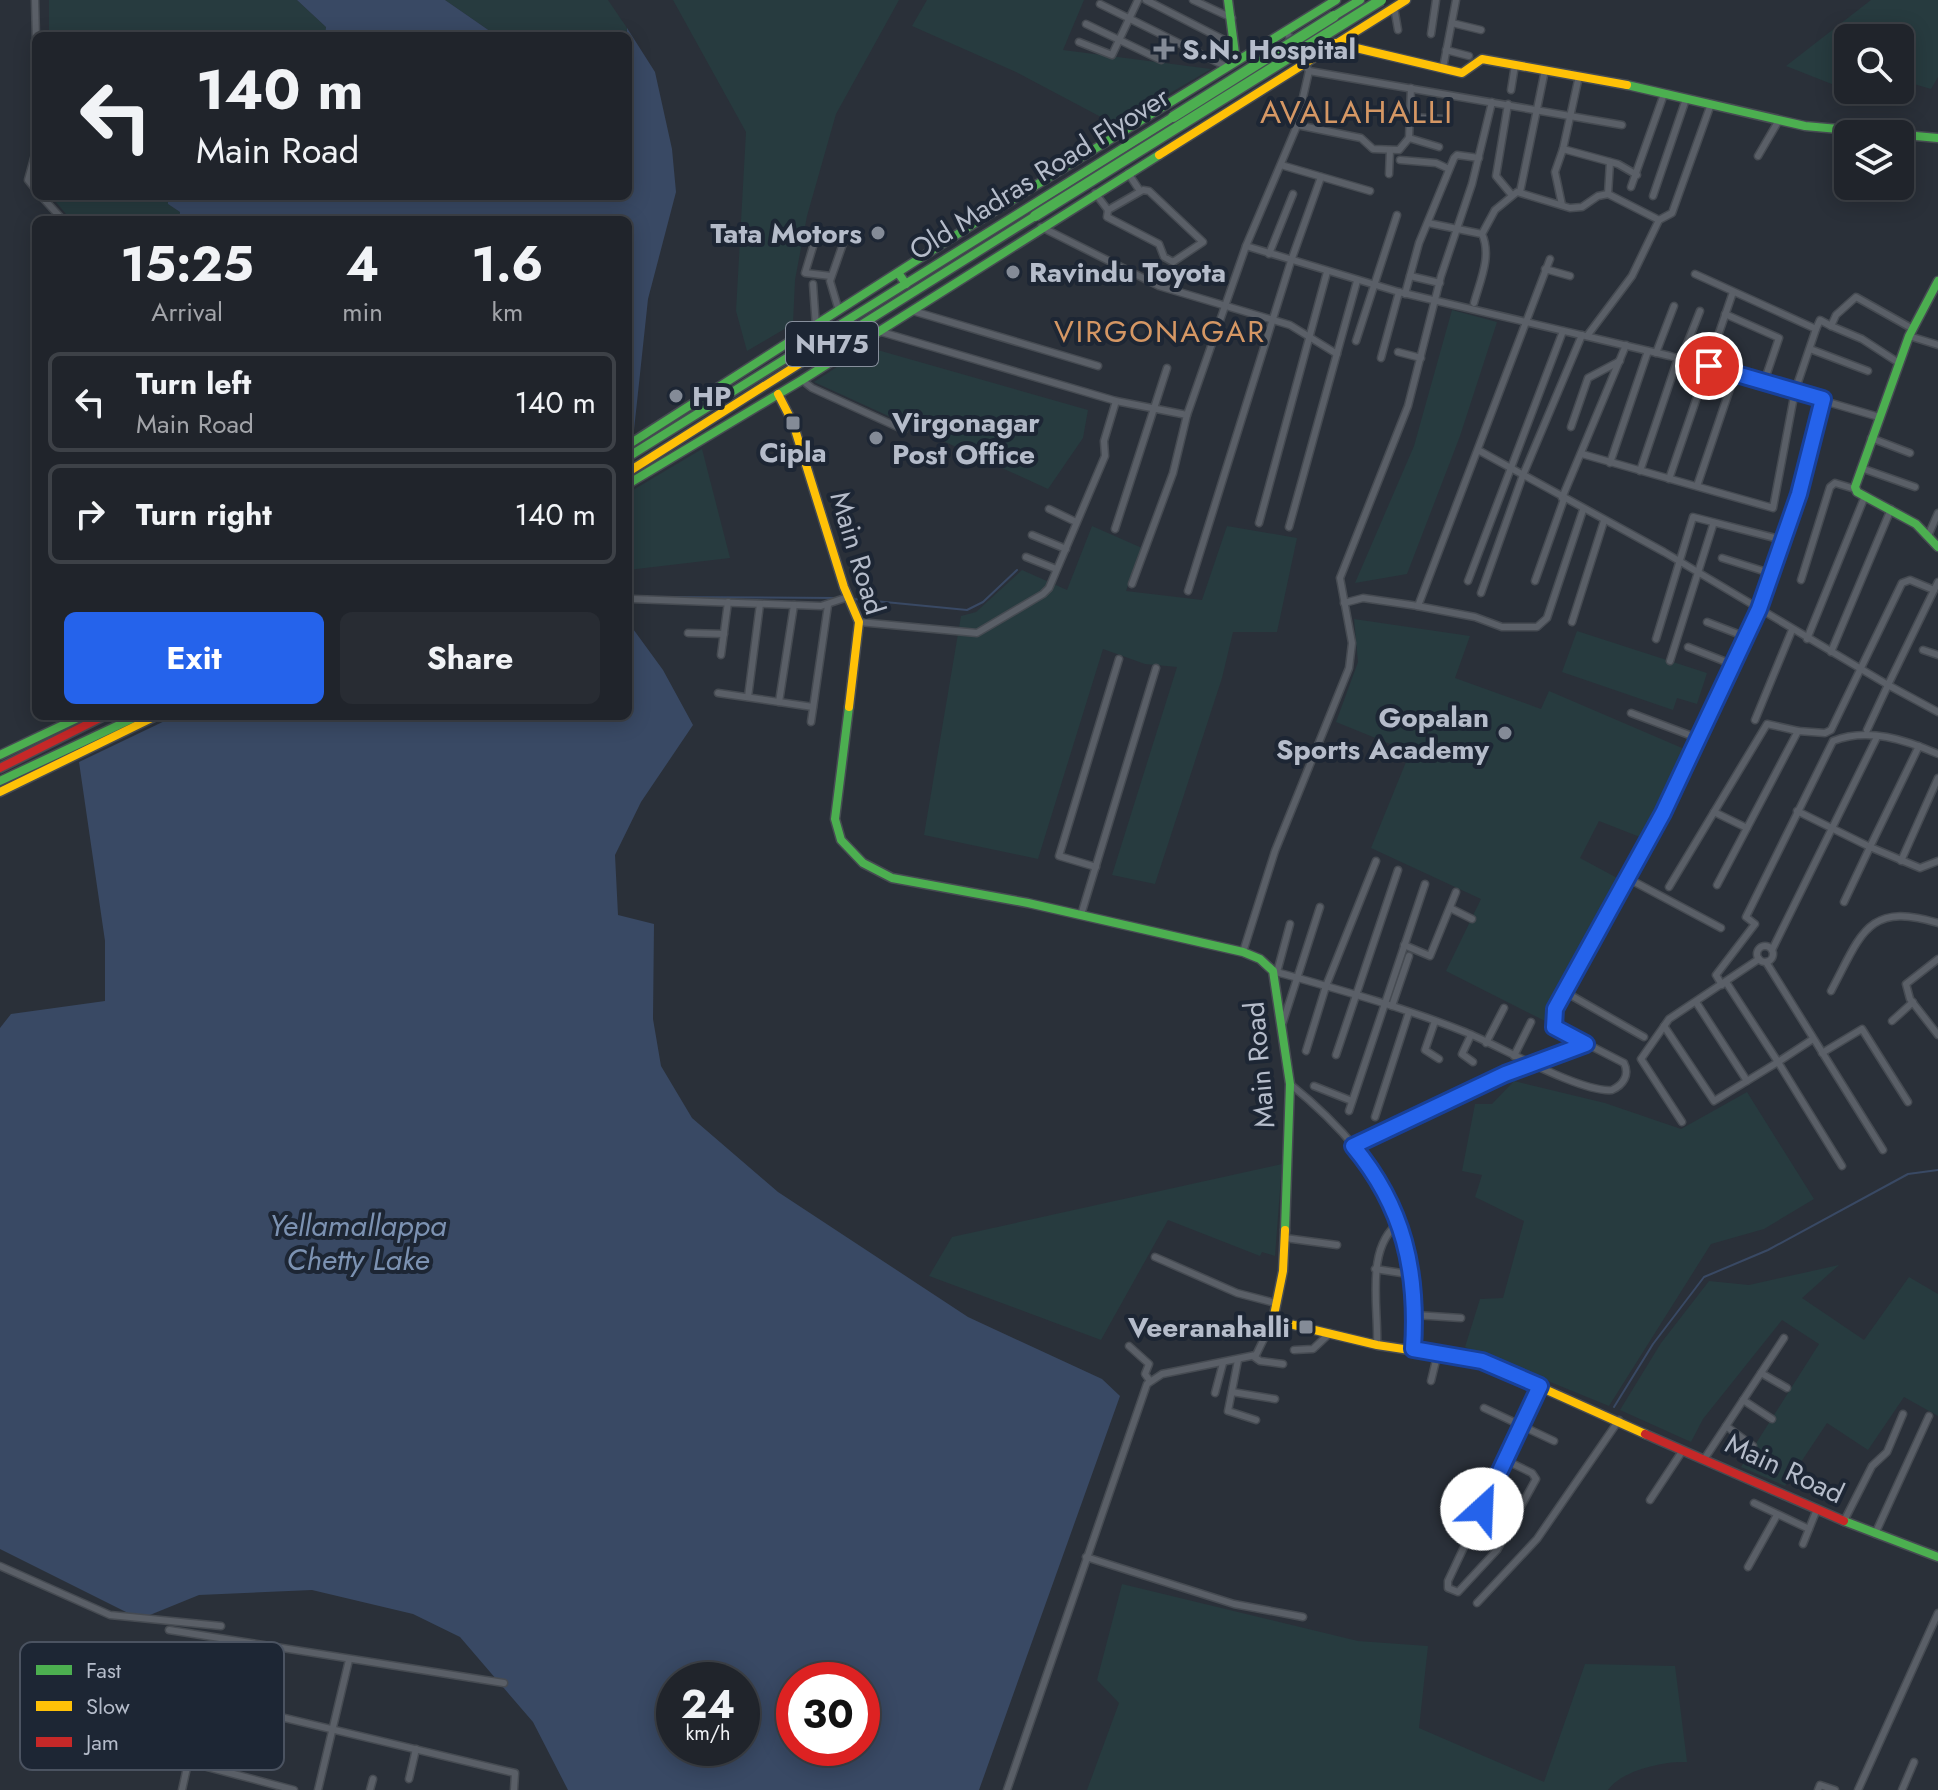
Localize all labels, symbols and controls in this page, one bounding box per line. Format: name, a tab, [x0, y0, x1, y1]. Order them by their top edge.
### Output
map controls	[1834, 24, 1914, 200]
button: search	[1834, 24, 1914, 104]
place label: S.N. Hospital	[1182, 29, 1356, 70]
marker: S.N. Hospital	[1153, 38, 1175, 60]
text: 140 m	[196, 49, 363, 130]
icon: left	[64, 64, 168, 168]
street label: Old Madras Road Flyover	[901, 76, 1178, 270]
district label: AVALAHALLI	[1260, 89, 1454, 135]
button: layers	[1834, 120, 1914, 200]
text: Main Road	[196, 124, 359, 176]
place label: Tata Motors	[710, 213, 862, 254]
marker: Tata Motors	[869, 224, 887, 242]
text: 15:25	[120, 230, 254, 299]
text: 4	[346, 230, 379, 299]
text: 1.6	[471, 230, 543, 299]
place label: Ravindu Toyota	[1029, 252, 1226, 293]
marker: Ravindu Toyota	[1004, 263, 1022, 281]
text: Arrival	[151, 293, 223, 331]
text: min	[342, 293, 383, 331]
text: km	[492, 293, 523, 331]
district label: VIRGONAGAR	[1054, 310, 1266, 353]
road number: NH75	[786, 322, 878, 366]
pin	[1675, 332, 1743, 400]
icon: arrive	[1687, 344, 1731, 388]
text: Turn left	[136, 362, 251, 405]
place label: HP	[692, 376, 731, 417]
icon: left	[68, 380, 112, 424]
text: 140 m	[515, 381, 596, 424]
marker: HP	[667, 387, 685, 405]
place label: Virgonagar Post Office	[891, 402, 1040, 475]
text: Main Road	[136, 405, 254, 443]
marker: Cipla	[784, 414, 802, 432]
marker: Virgonagar Post Office	[867, 429, 885, 447]
place label: Cipla	[759, 432, 827, 473]
street label: Main Road	[819, 486, 896, 620]
icon: right	[68, 492, 112, 536]
text: Turn right	[136, 493, 272, 536]
text: 140 m	[515, 493, 596, 536]
button: Exit	[64, 612, 324, 704]
button: Share	[340, 612, 600, 704]
place label: Gopalan Sports Academy	[1276, 697, 1489, 770]
marker: Gopalan Sports Academy	[1496, 724, 1514, 742]
street label: Main Road	[1234, 1000, 1285, 1130]
water label: Yellamallappa Chetty Lake	[269, 1204, 447, 1281]
place label: Veeranahalli	[1127, 1307, 1290, 1348]
marker: Veeranahalli	[1297, 1318, 1315, 1336]
street label: Main Road	[1719, 1423, 1851, 1514]
position arrow	[1440, 1467, 1524, 1551]
legend	[20, 1642, 284, 1770]
text: Fast	[86, 1654, 122, 1686]
speed limit sign: 30	[776, 1662, 880, 1766]
text: 24	[681, 1675, 735, 1733]
text: Slow	[86, 1690, 130, 1722]
text: km/h	[685, 1719, 731, 1748]
text: Jam	[83, 1726, 119, 1758]

